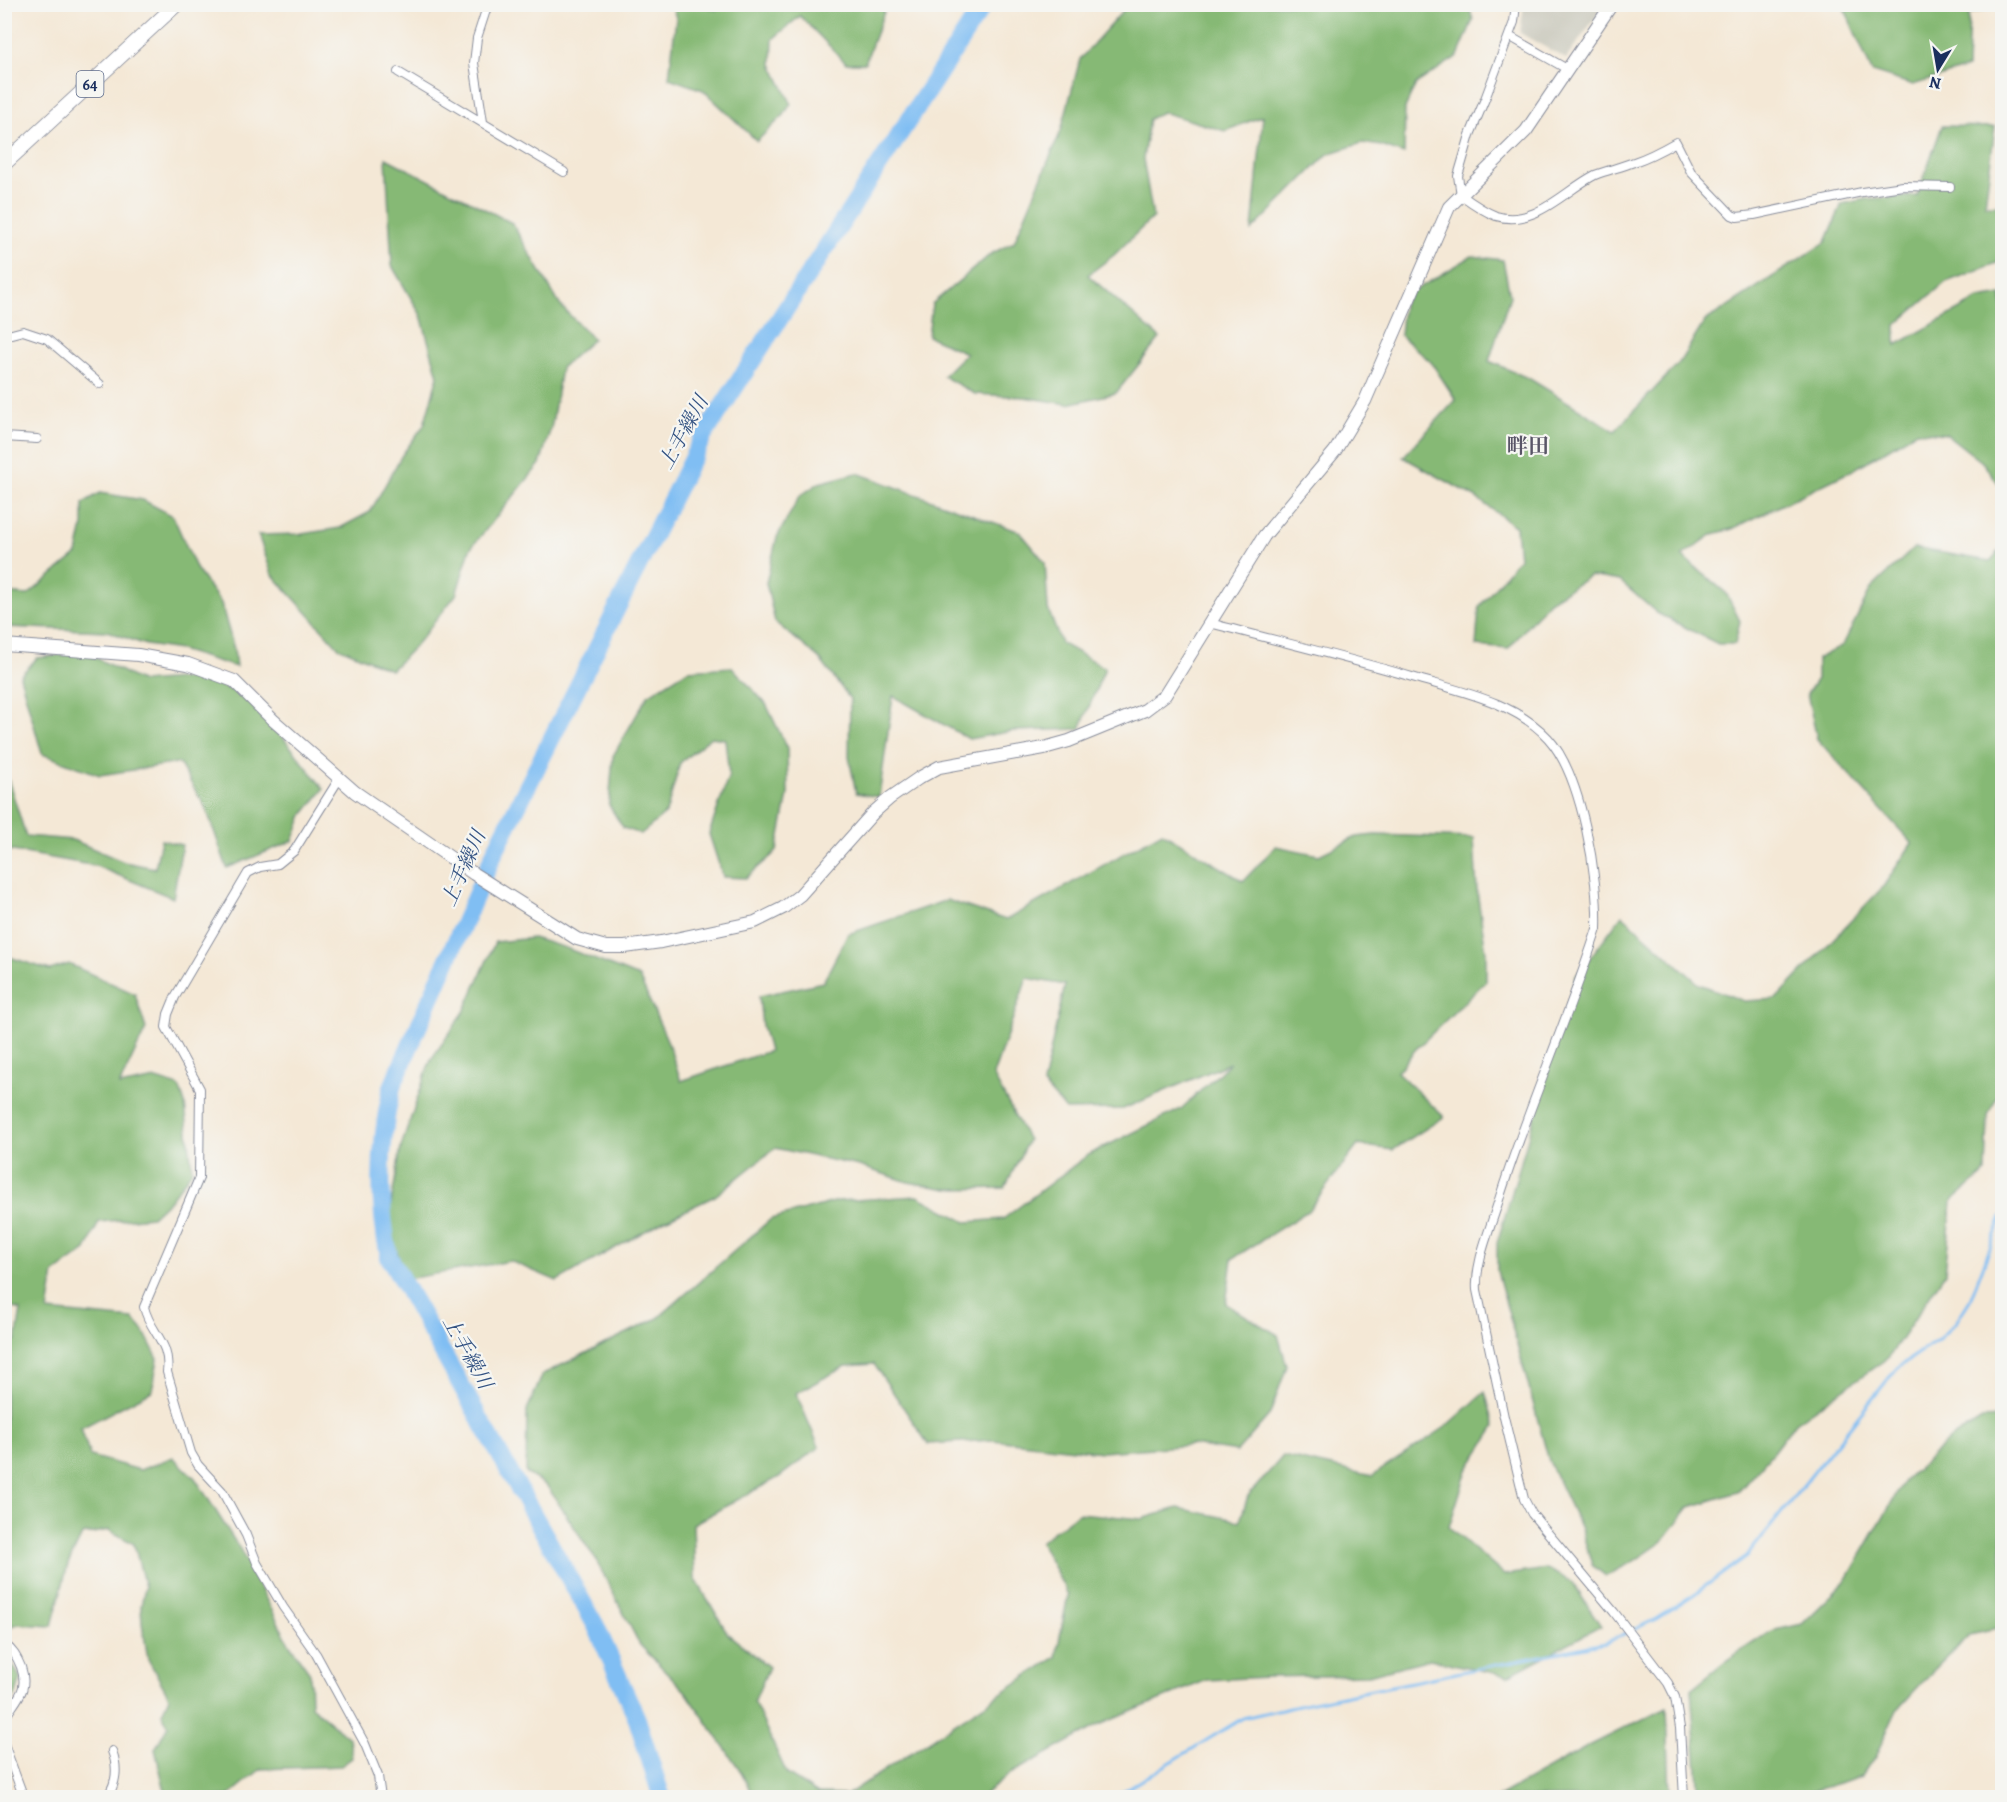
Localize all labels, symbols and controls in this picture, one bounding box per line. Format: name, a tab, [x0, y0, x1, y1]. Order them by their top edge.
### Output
north arrow	[1908, 39, 1968, 99]
road number: 64	[76, 71, 104, 97]
text: N	[1927, 71, 1943, 95]
water label: 上手繰川	[652, 389, 716, 474]
district label: 畔田	[1507, 432, 1549, 460]
water label: 上手繰川	[435, 824, 493, 910]
water label: 上手繰川	[436, 1311, 500, 1396]

